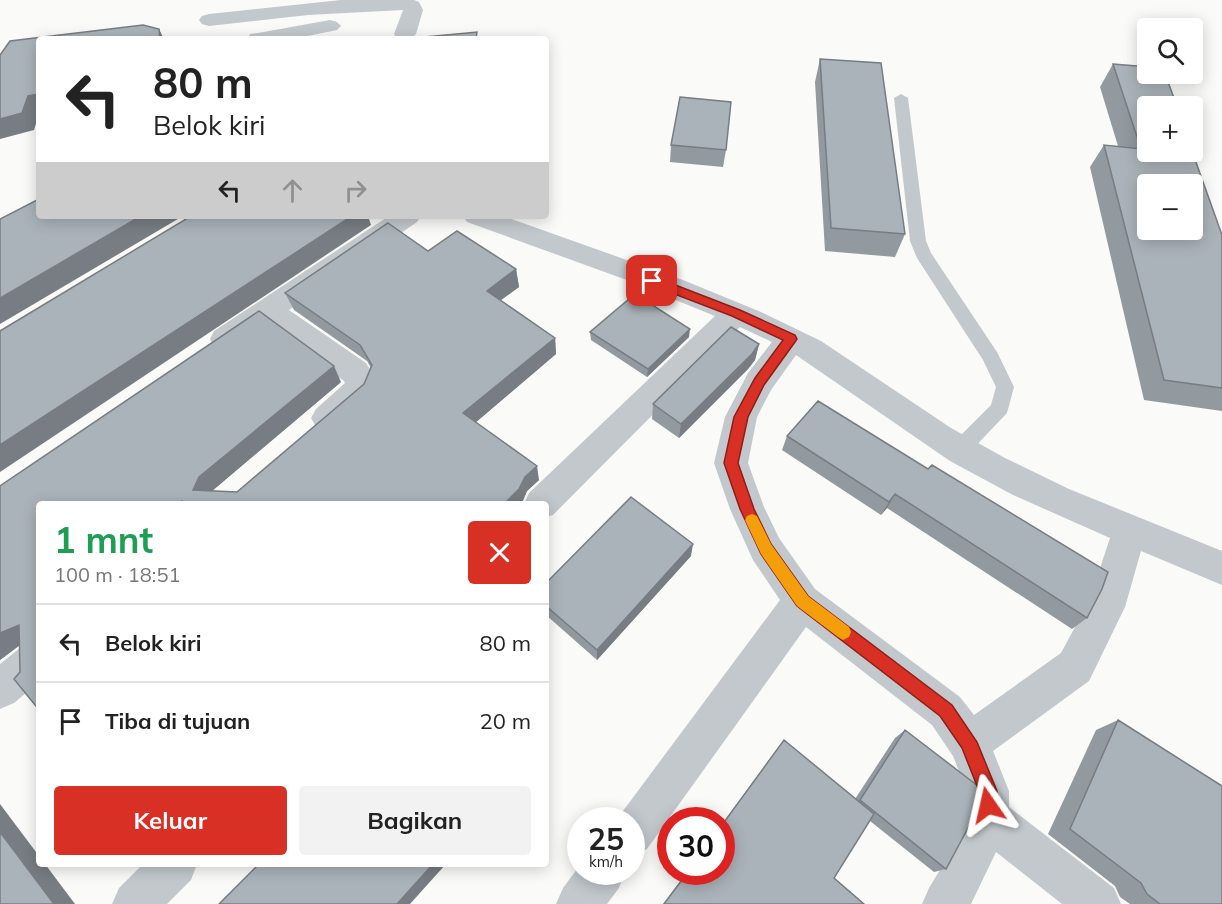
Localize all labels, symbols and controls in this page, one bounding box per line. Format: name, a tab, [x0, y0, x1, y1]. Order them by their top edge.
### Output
map controls	[1137, 18, 1203, 240]
button: search	[1137, 18, 1203, 84]
text: 80 m	[153, 56, 253, 109]
icon: left	[54, 60, 132, 138]
button: +	[1137, 96, 1203, 162]
text: Belok kiri	[153, 108, 265, 142]
icon: left	[213, 174, 246, 207]
icon: ahead	[276, 174, 309, 207]
icon: right	[339, 174, 372, 207]
button: −	[1137, 174, 1203, 240]
pin	[626, 255, 677, 306]
icon: arrive	[635, 264, 668, 297]
text: 1 mnt	[54, 517, 153, 562]
button: close	[468, 521, 531, 584]
text: 100 m · 18:51	[54, 562, 180, 587]
icon: left	[54, 627, 87, 660]
text: Belok kiri	[105, 629, 201, 657]
text: 80 m	[480, 629, 531, 657]
icon: arrive	[54, 705, 87, 738]
text: Tiba di tujuan	[105, 707, 250, 735]
text: 20 m	[480, 707, 531, 735]
position arrow	[956, 773, 1020, 837]
button: Keluar	[54, 786, 287, 855]
button: Bagikan	[299, 786, 531, 855]
speed limit sign: 30	[657, 807, 735, 885]
text: 25	[588, 820, 624, 858]
text: km/h	[589, 852, 623, 871]

